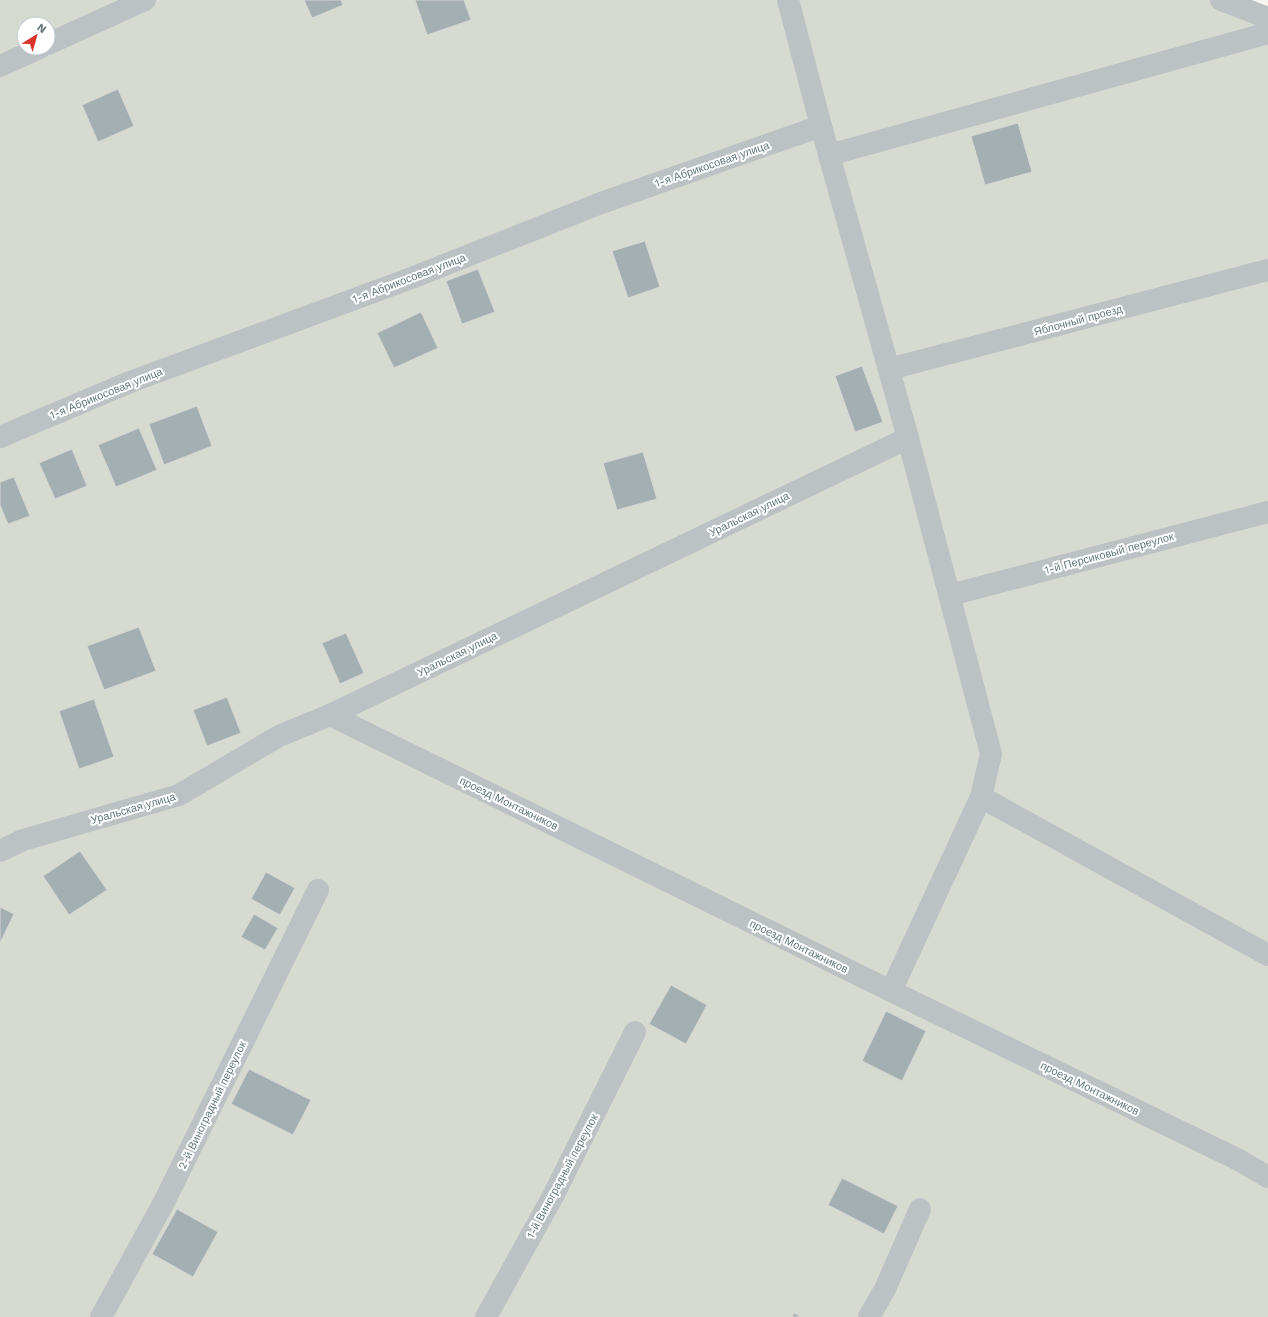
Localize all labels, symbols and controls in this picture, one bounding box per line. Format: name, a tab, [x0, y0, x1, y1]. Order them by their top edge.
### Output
north arrow	[16, 16, 56, 56]
text: N	[35, 21, 49, 36]
street label: 1-я Абрикосовая улица	[653, 138, 772, 190]
street label: 1-я Абрикосовая улица	[351, 251, 468, 306]
street label: Яблочный проезд	[1032, 302, 1124, 339]
street label: 1-я Абрикосовая улица	[48, 365, 165, 422]
street label: Уральская улица	[707, 489, 792, 539]
street label: 1-й Персиковый переулок	[1043, 530, 1175, 577]
street label: Уральская улица	[415, 629, 500, 679]
street label: проезд Монтажников	[457, 774, 560, 833]
street label: Уральская улица	[89, 790, 178, 827]
street label: проезд Монтажников	[747, 917, 850, 976]
street label: 2-й Виноградный переулок	[176, 1039, 249, 1171]
street label: проезд Монтажников	[1038, 1059, 1141, 1118]
street label: 1-й Виноградный переулок	[524, 1112, 601, 1241]

